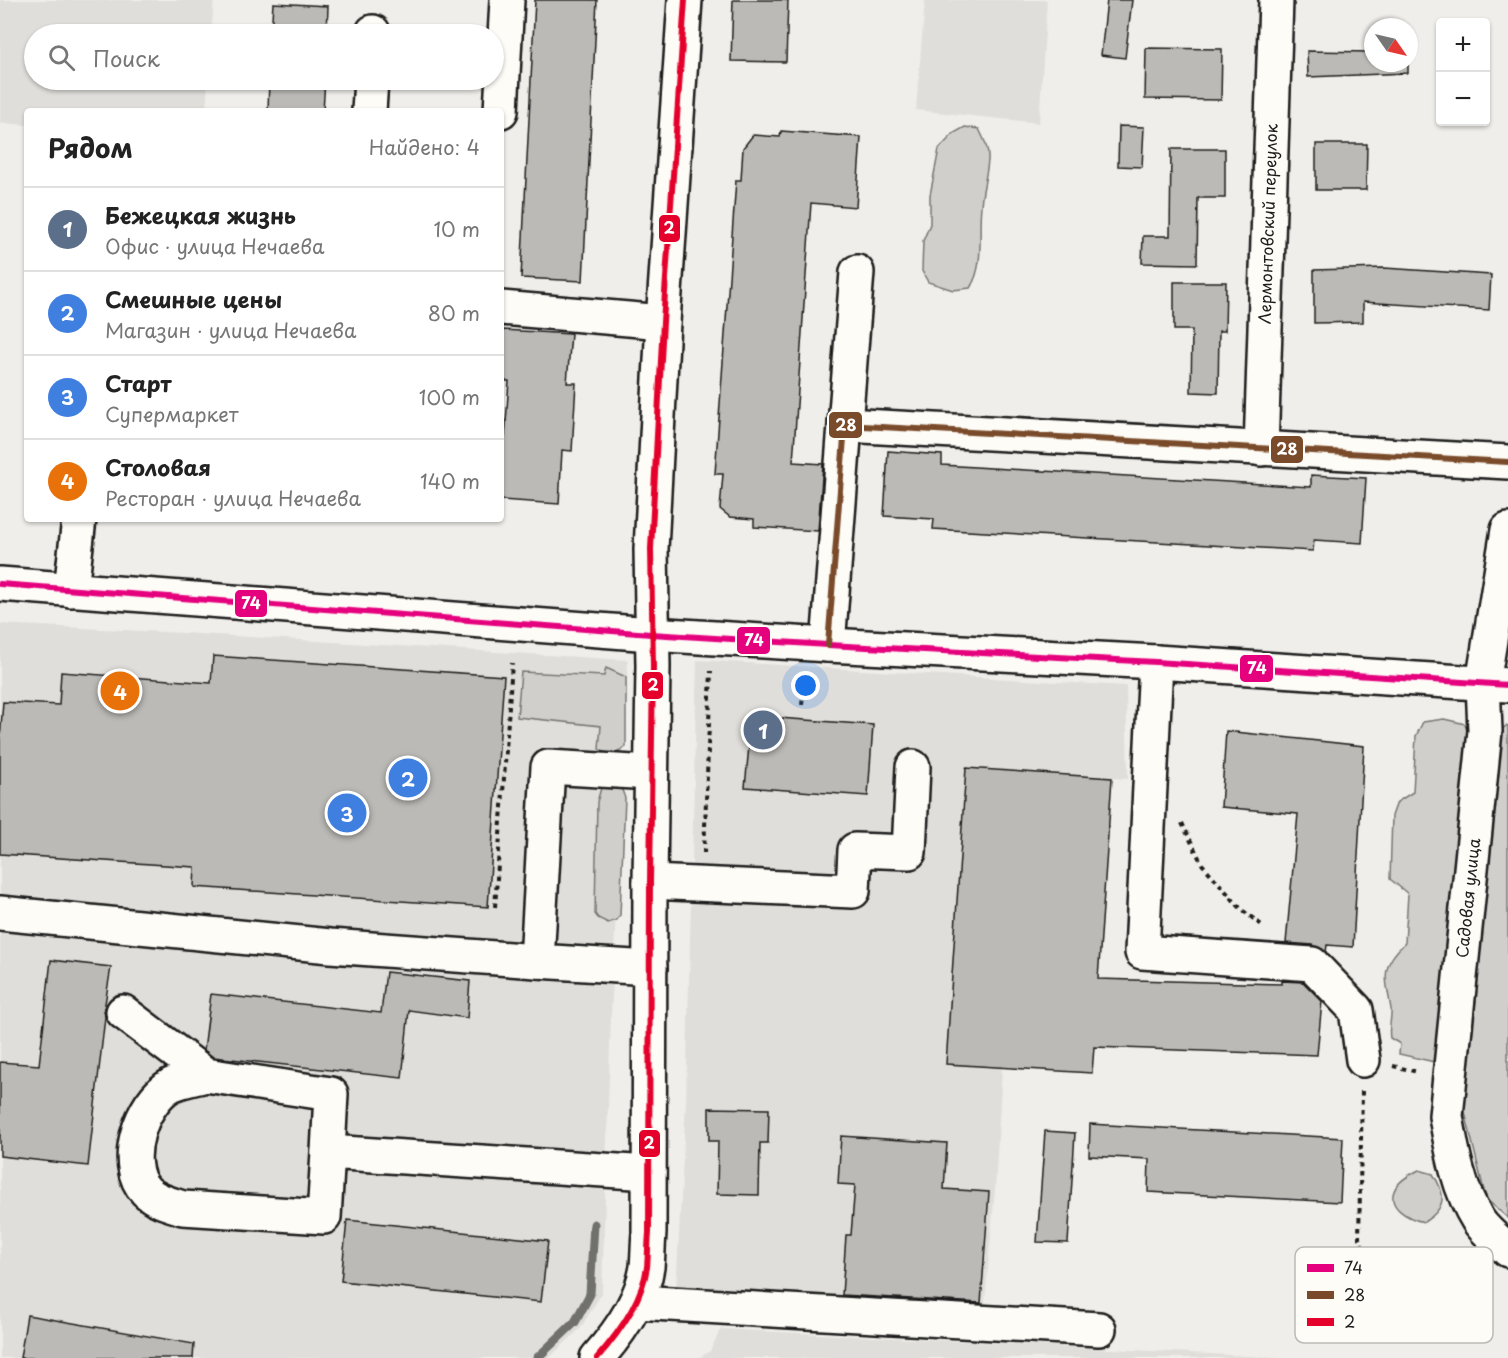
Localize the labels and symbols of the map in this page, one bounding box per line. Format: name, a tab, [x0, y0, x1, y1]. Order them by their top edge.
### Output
north arrow	[1364, 18, 1418, 72]
street label: Лермонтовский переулок	[1252, 123, 1283, 324]
line badge: 2	[658, 214, 681, 243]
text: 2	[663, 215, 675, 239]
line badge: 28	[828, 411, 863, 439]
text: 28	[835, 412, 857, 436]
line badge: 28	[1270, 435, 1304, 464]
text: 28	[1276, 436, 1298, 460]
line badge: 74	[234, 589, 268, 618]
text: 74	[241, 590, 261, 614]
line badge: 74	[736, 626, 771, 655]
text: 74	[744, 627, 764, 651]
line badge: 74	[1239, 654, 1274, 683]
text: 74	[1247, 655, 1267, 679]
pin: 4	[100, 668, 140, 714]
line badge: 2	[641, 671, 664, 700]
your location	[791, 671, 820, 700]
text: 2	[647, 672, 659, 696]
pin: 1	[744, 708, 783, 752]
pin: 2	[388, 756, 428, 800]
pin: 3	[328, 790, 366, 836]
street label: Садовая улица	[1449, 837, 1485, 959]
line badge: 2	[638, 1129, 661, 1158]
text: 2	[643, 1130, 655, 1154]
legend	[1295, 1247, 1493, 1343]
text: 74	[1344, 1255, 1363, 1279]
text: 28	[1344, 1282, 1365, 1306]
text: 2	[1344, 1309, 1355, 1333]

